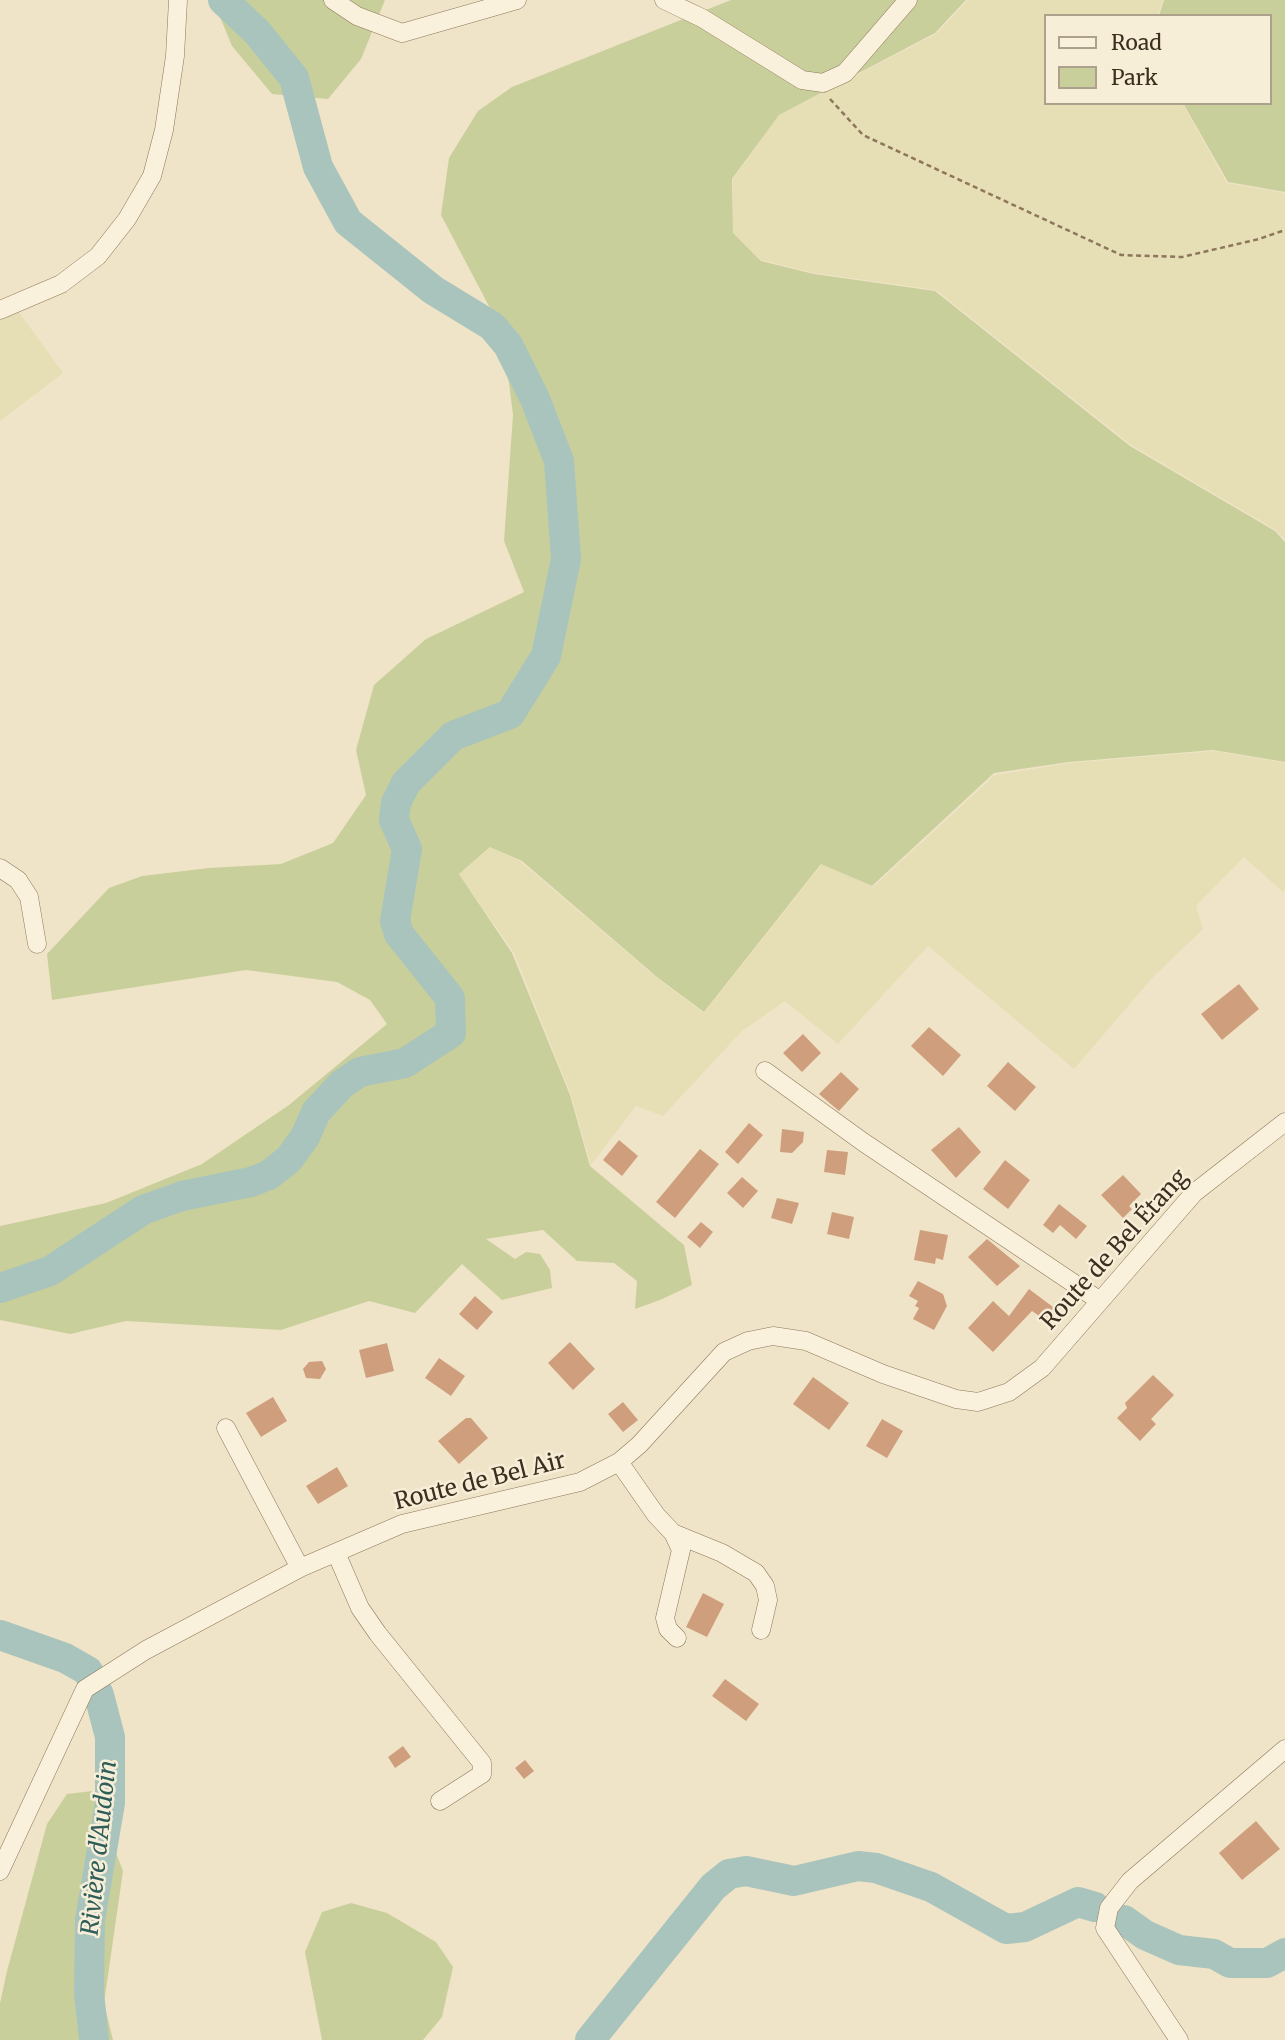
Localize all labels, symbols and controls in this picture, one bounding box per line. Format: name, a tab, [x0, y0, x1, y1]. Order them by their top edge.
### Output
legend	[1044, 14, 1271, 105]
text: Road	[1111, 29, 1162, 56]
text: Park	[1111, 64, 1158, 91]
street label: Route de Bel Étang	[1036, 1164, 1194, 1336]
street label: Route de Bel Air	[391, 1447, 569, 1517]
water label: Rivière d'Audoin	[77, 1759, 123, 1937]

